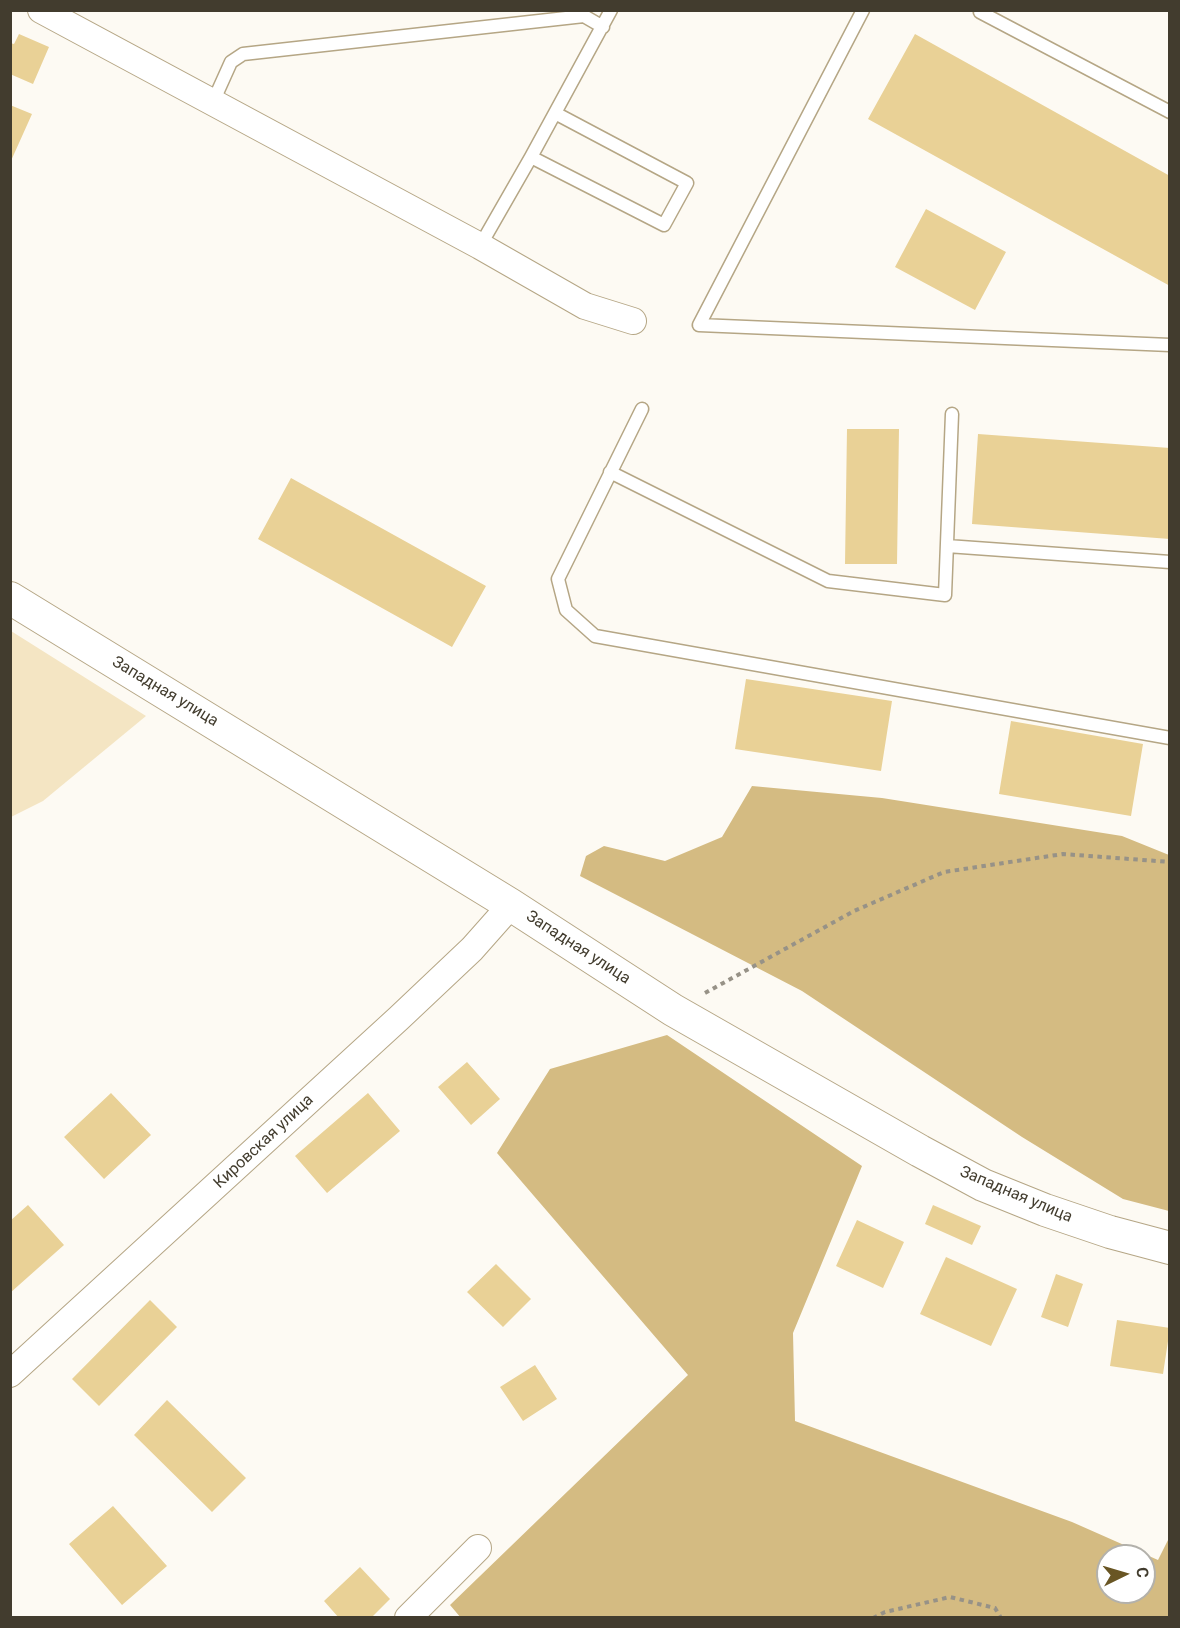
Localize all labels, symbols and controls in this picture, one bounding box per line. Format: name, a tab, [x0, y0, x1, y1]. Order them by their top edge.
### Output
street label: Западная улица	[108, 653, 222, 731]
street label: Западная улица	[522, 907, 634, 989]
street label: Кировская улица	[210, 1091, 318, 1193]
street label: Западная улица	[957, 1163, 1075, 1227]
north arrow	[1096, 1544, 1156, 1604]
text: С	[1133, 1567, 1152, 1579]

